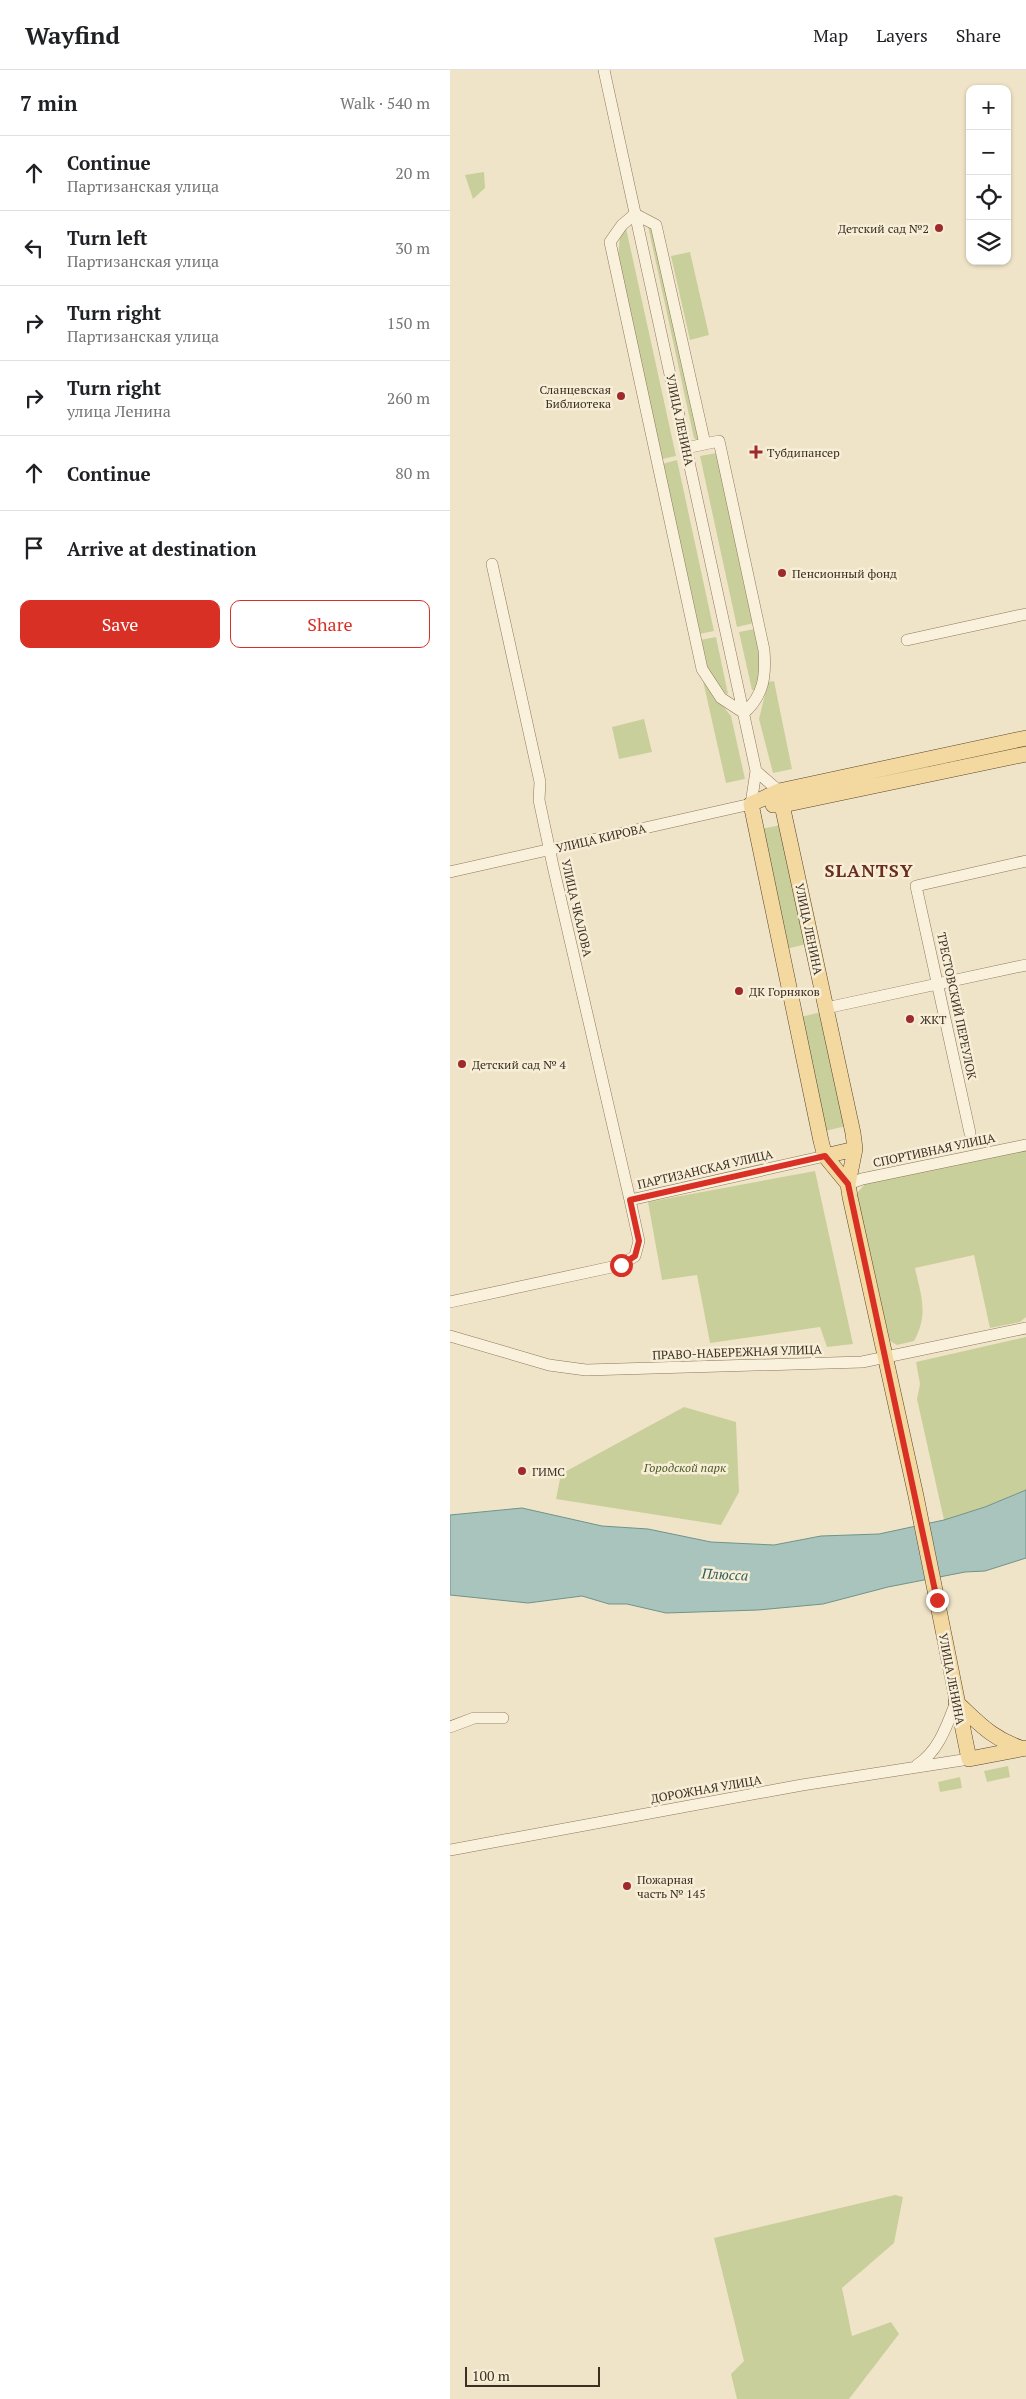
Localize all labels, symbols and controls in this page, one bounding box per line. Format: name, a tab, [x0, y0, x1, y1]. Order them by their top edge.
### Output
text: Wayfind	[25, 19, 120, 51]
text: Map	[813, 23, 848, 47]
text: Layers	[876, 23, 928, 47]
text: Share	[956, 23, 1001, 47]
map controls	[966, 85, 1011, 265]
button: +	[966, 85, 1011, 130]
text: 7 min	[20, 89, 77, 117]
text: Walk · 540 m	[340, 92, 430, 114]
button: −	[966, 130, 1011, 175]
text: Continue	[67, 150, 151, 175]
icon: ahead	[20, 159, 48, 187]
text: 20 m	[395, 162, 430, 184]
text: Партизанская улица	[67, 175, 219, 197]
button: locate	[966, 175, 1011, 220]
button: layers	[966, 220, 1011, 265]
place label: Детский сад №2	[838, 221, 929, 236]
marker: Детский сад №2	[933, 222, 945, 234]
text: Turn left	[67, 225, 148, 250]
icon: left	[20, 234, 48, 262]
text: 30 m	[395, 237, 430, 259]
text: Партизанская улица	[67, 250, 219, 272]
text: Turn right	[67, 300, 161, 325]
icon: right	[20, 309, 48, 337]
text: 150 m	[387, 312, 430, 334]
text: Партизанская улица	[67, 325, 219, 347]
street label: УЛИЦА ЛЕНИНА	[663, 373, 697, 468]
text: Turn right	[67, 375, 161, 400]
place label: Сланцевская Библиотека	[539, 382, 611, 411]
icon: right	[20, 384, 48, 412]
text: 260 m	[387, 387, 430, 409]
marker: Сланцевская Библиотека	[615, 390, 627, 402]
text: улица Ленина	[67, 400, 171, 422]
marker: Тубдипансер	[749, 445, 763, 459]
place label: Тубдипансер	[767, 445, 840, 460]
icon: ahead	[20, 459, 48, 487]
text: Continue	[67, 461, 151, 486]
text: 80 m	[395, 462, 430, 484]
icon: arrive	[20, 534, 48, 562]
text: Arrive at destination	[67, 536, 256, 561]
place label: Пенсионный фонд	[792, 566, 897, 581]
marker: Пенсионный фонд	[776, 567, 788, 579]
button: Save	[20, 600, 220, 648]
button: Share	[230, 600, 430, 648]
street label: УЛИЦА КИРОВА	[555, 820, 648, 856]
street label: УЛИЦА ЧКАЛОВА	[559, 858, 596, 959]
district label: SLANTSY	[825, 858, 913, 882]
street label: УЛИЦА ЛЕНИНА	[792, 882, 826, 977]
street label: ТРЕСТОВСКИЙ ПЕРЕУЛОК	[934, 931, 980, 1081]
place label: ДК Горняков	[749, 984, 820, 999]
marker: ДК Горняков	[733, 985, 745, 997]
place label: ЖКТ	[920, 1012, 947, 1027]
marker: ЖКТ	[904, 1013, 916, 1025]
place label: Детский сад № 4	[472, 1057, 567, 1072]
marker: Детский сад № 4	[456, 1058, 468, 1070]
street label: СПОРТИВНАЯ УЛИЦА	[872, 1130, 997, 1170]
street label: ПАРТИЗАНСКАЯ УЛИЦА	[636, 1146, 775, 1192]
route start	[610, 1254, 633, 1277]
street label: ПРАВО-НАБЕРЕЖНАЯ УЛИЦА	[652, 1342, 823, 1362]
park label: Городской парк	[643, 1460, 726, 1475]
place label: ГИМС	[532, 1464, 565, 1479]
marker: ГИМС	[516, 1465, 528, 1477]
water label: Плюсса	[700, 1563, 749, 1585]
route end	[926, 1589, 949, 1612]
street label: УЛИЦА ЛЕНИНА	[936, 1632, 968, 1727]
street label: ДОРОЖНАЯ УЛИЦА	[649, 1772, 763, 1806]
place label: Пожарная часть № 145	[637, 1872, 706, 1901]
marker: Пожарная часть № 145	[621, 1880, 633, 1892]
scale bar	[465, 2364, 600, 2387]
text: 100 m	[472, 2366, 510, 2385]

